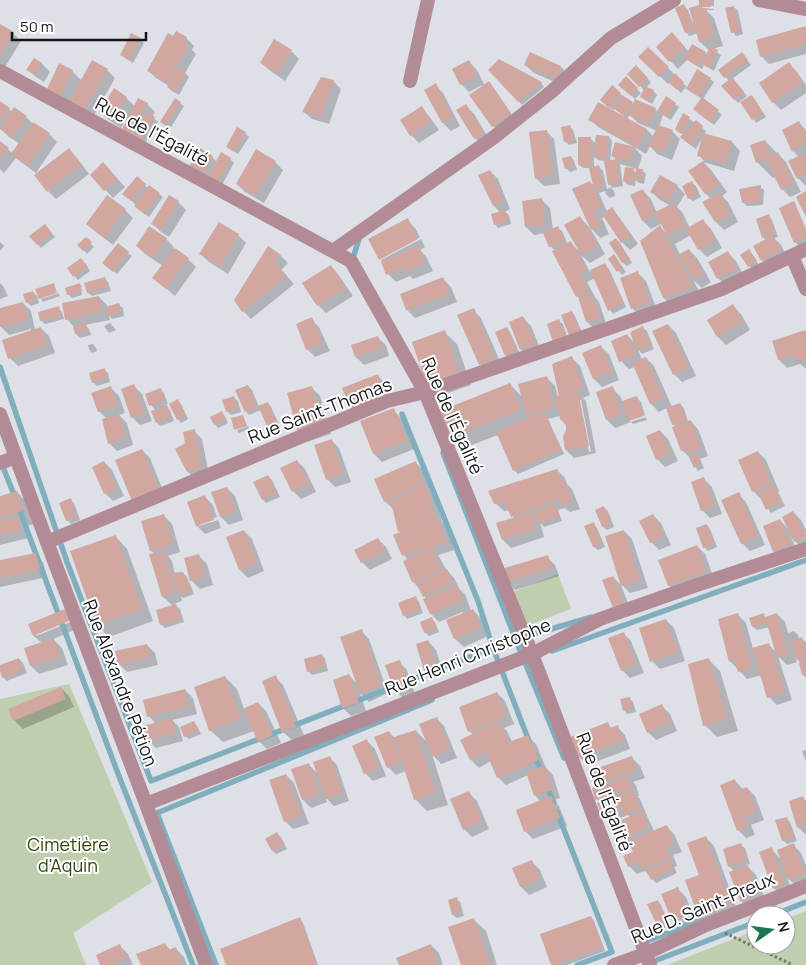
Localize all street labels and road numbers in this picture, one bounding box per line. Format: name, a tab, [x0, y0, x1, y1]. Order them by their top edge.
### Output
street label: Rue de l'Égalité	[91, 91, 214, 171]
street label: Rue de l'Égalité	[416, 353, 489, 478]
street label: Rue Saint-Thomas	[244, 372, 395, 449]
street label: Rue Alexandre Pétion	[78, 596, 164, 770]
street label: Rue Henri Christophe	[381, 612, 554, 700]
street label: Rue de l'Égalité	[571, 729, 639, 855]
street label: Rue D. Saint-Preux	[627, 866, 779, 948]

